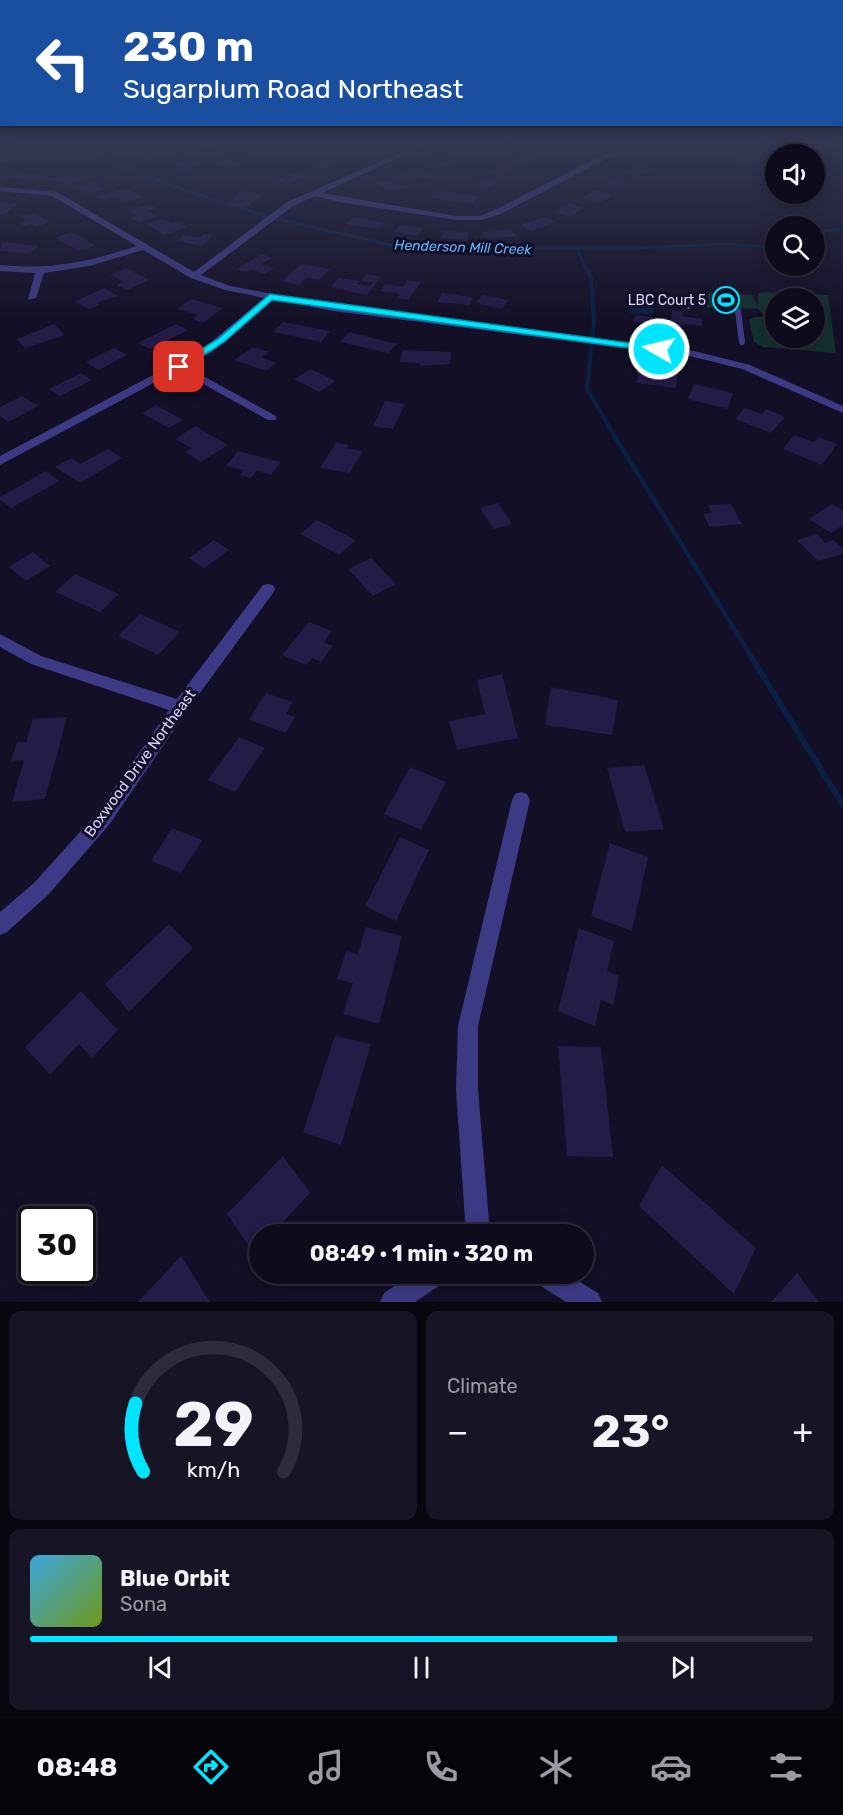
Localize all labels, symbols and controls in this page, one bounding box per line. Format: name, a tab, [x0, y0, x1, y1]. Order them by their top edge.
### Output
text: 230 m	[123, 22, 254, 72]
icon: left	[24, 24, 102, 102]
text: Sugarplum Road Northeast	[123, 73, 463, 105]
map controls	[765, 144, 825, 348]
button: sound	[765, 144, 825, 204]
button: search	[765, 216, 825, 276]
water label: Henderson Mill Creek	[394, 237, 533, 258]
sports icon: LBC Court 5	[711, 285, 741, 315]
button: layers	[765, 288, 825, 348]
place label: LBC Court 5	[628, 292, 706, 309]
position arrow	[627, 317, 691, 381]
pin	[153, 341, 204, 392]
icon: arrive	[162, 350, 195, 383]
street label: Boxwood Drive Northeast	[80, 686, 200, 840]
speed limit sign: 30	[18, 1206, 96, 1284]
text: 08:49 · 1 min · 320 m	[310, 1240, 533, 1267]
text: Climate	[447, 1374, 518, 1398]
text: 29	[173, 1388, 253, 1462]
text: 23°	[592, 1405, 669, 1458]
text: −	[447, 1412, 468, 1451]
text: +	[792, 1412, 813, 1451]
text: km/h	[186, 1458, 240, 1483]
text: Blue Orbit	[120, 1565, 230, 1592]
text: Sona	[120, 1592, 167, 1616]
icon: previous	[144, 1651, 177, 1684]
icon: pause	[405, 1651, 438, 1684]
icon: next	[666, 1651, 699, 1684]
icon: directions	[190, 1746, 232, 1788]
icon: music	[305, 1746, 347, 1788]
icon: phone	[420, 1746, 462, 1788]
icon: climate	[535, 1746, 577, 1788]
icon: car	[650, 1746, 692, 1788]
icon: filters	[765, 1746, 807, 1788]
text: 08:48	[36, 1751, 118, 1783]

